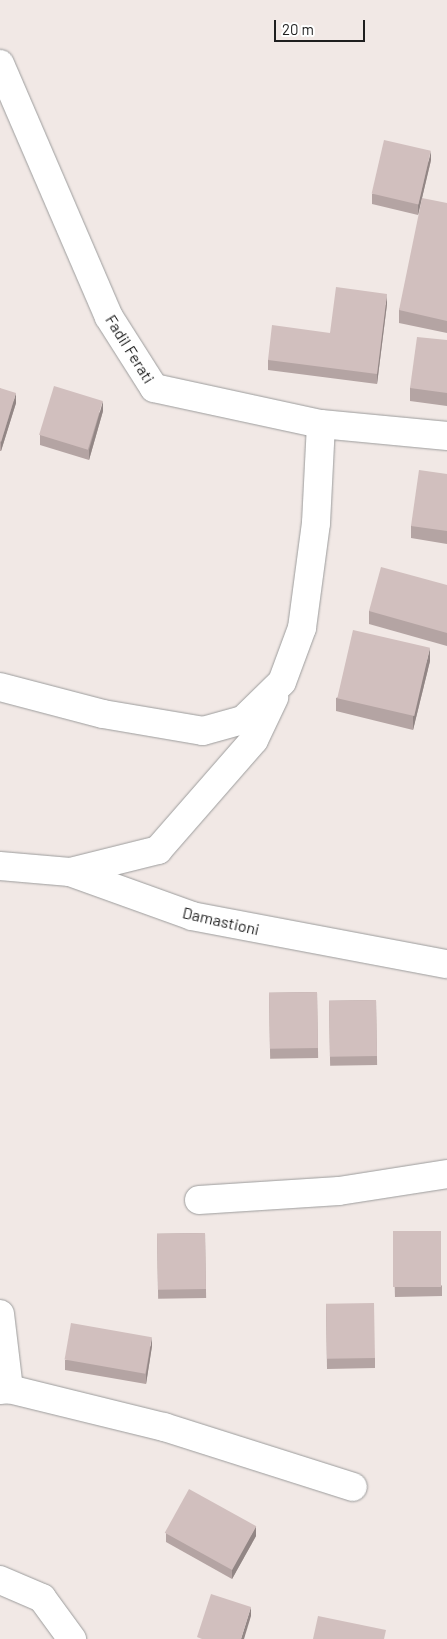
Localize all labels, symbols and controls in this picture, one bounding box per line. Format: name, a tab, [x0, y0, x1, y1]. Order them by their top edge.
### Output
scale bar	[277, 10, 368, 42]
text: 20 m	[282, 20, 314, 38]
street label: Fadil Ferati	[101, 311, 159, 387]
street label: Damastioni	[181, 903, 261, 939]

